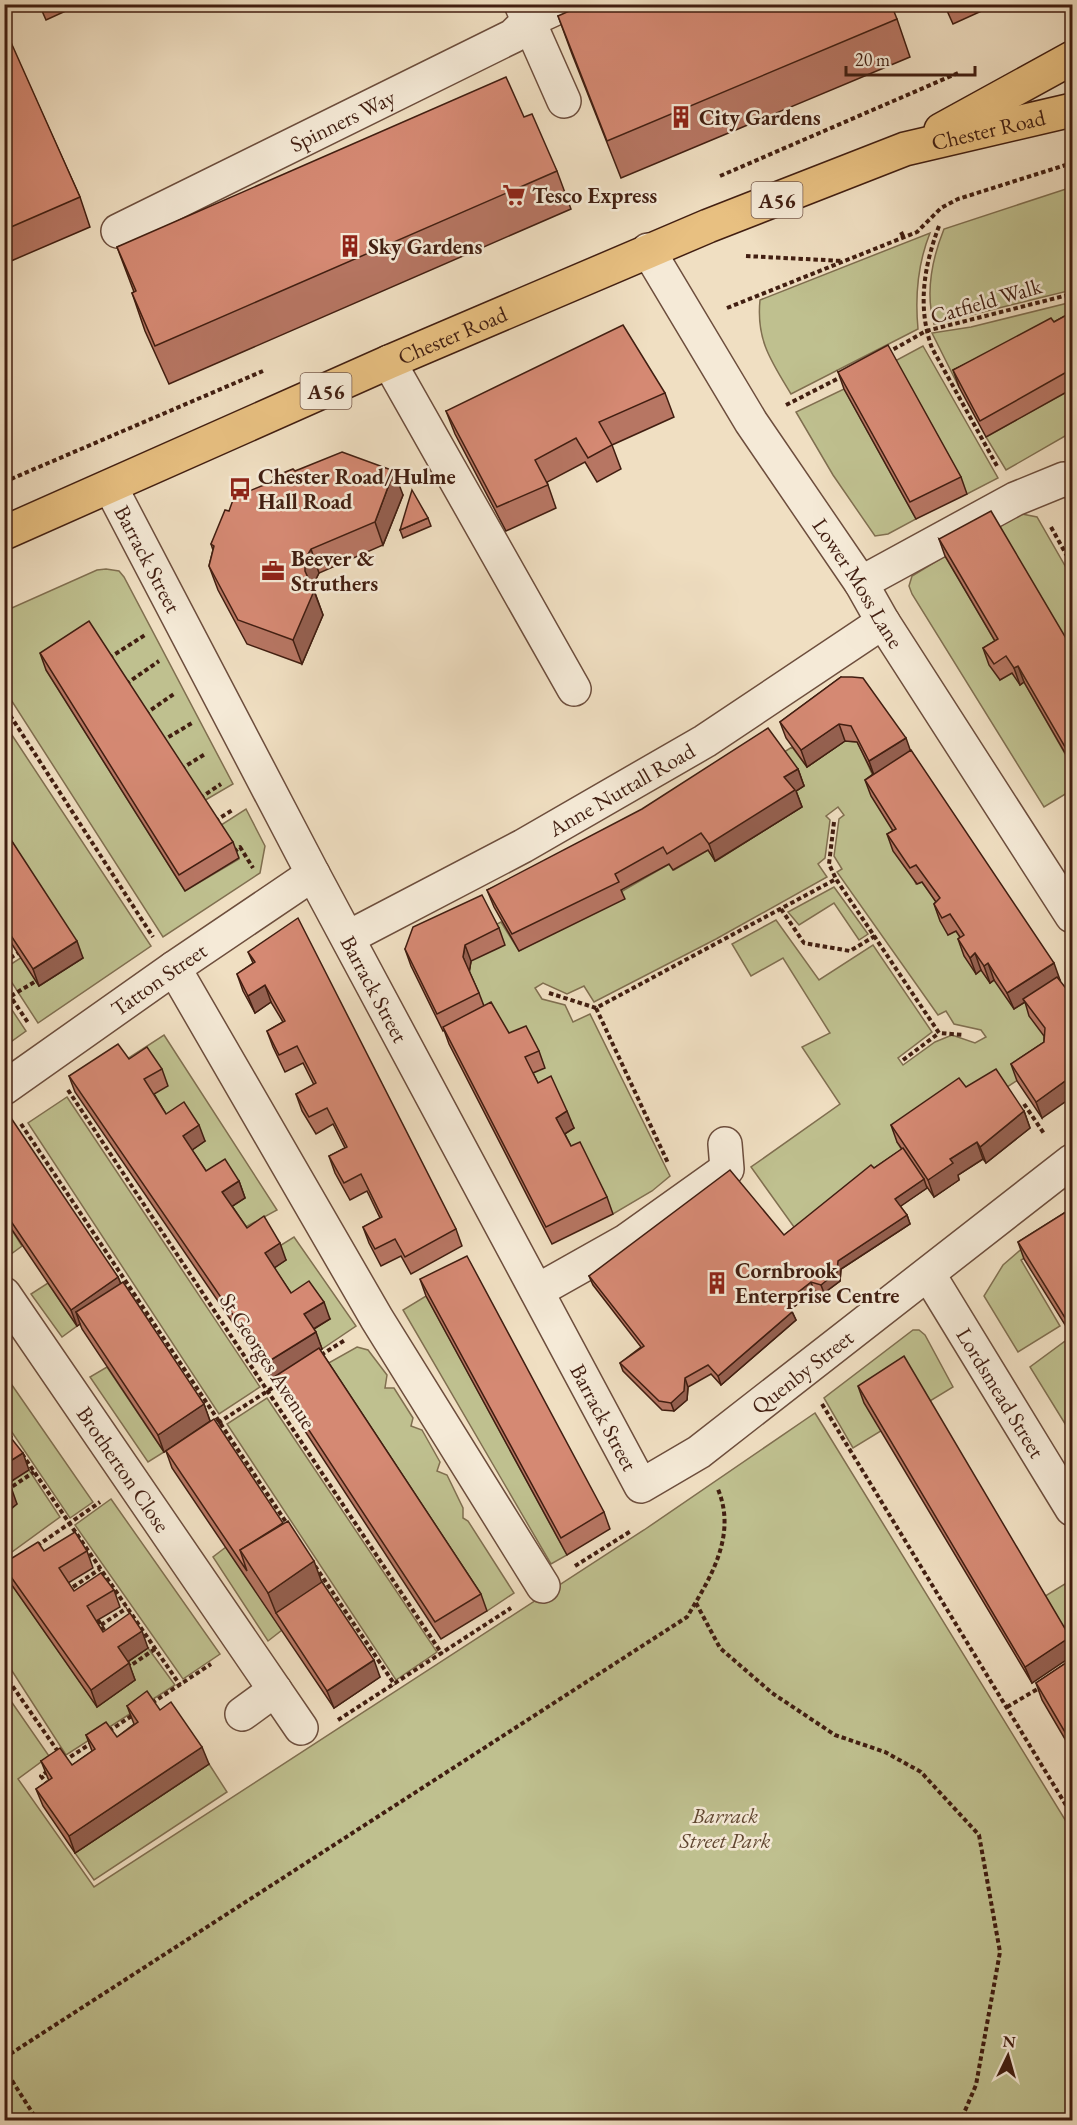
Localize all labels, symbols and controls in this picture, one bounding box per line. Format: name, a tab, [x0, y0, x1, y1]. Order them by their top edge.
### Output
scale bar	[846, 39, 975, 77]
text: 20 m	[855, 48, 890, 71]
street label: Spinners Way	[285, 82, 400, 159]
street label: Chester Road	[928, 102, 1049, 157]
place label: City Gardens	[699, 103, 821, 132]
building icon: City Gardens	[668, 104, 694, 130]
place label: Tesco Express	[532, 181, 657, 210]
supermarket icon: Tesco Express	[501, 182, 527, 208]
road number: A56	[752, 182, 802, 218]
place label: Sky Gardens	[368, 232, 482, 261]
building icon: Sky Gardens	[337, 233, 363, 259]
street label: Catfield Walk	[927, 271, 1046, 331]
street label: Chester Road	[393, 299, 512, 371]
road number: A56	[300, 373, 352, 409]
place label: Chester Road/Hulme Hall Road	[258, 462, 456, 516]
bus stop icon: Chester Road/Hulme Hall Road	[227, 476, 253, 502]
street label: Barrack Street	[108, 500, 188, 618]
street label: Lower Moss Lane	[806, 512, 911, 654]
place label: Beever & Struthers	[291, 544, 378, 598]
office icon: Beever & Struthers	[260, 558, 286, 584]
street label: Anne Nuttall Road	[542, 735, 701, 843]
street label: Barrack Street	[334, 930, 415, 1047]
street label: Tatton Street	[105, 936, 212, 1023]
place label: Cornbrook Enterprise Centre	[735, 1256, 899, 1310]
building icon: Cornbrook Enterprise Centre	[704, 1270, 730, 1296]
street label: St Georges Avenue	[213, 1287, 323, 1435]
street label: Lordsmead Street	[950, 1322, 1052, 1463]
street label: Quenby Street	[745, 1323, 859, 1420]
street label: Barrack Street	[564, 1359, 645, 1476]
street label: Brotherton Close	[70, 1400, 177, 1538]
park label: Barrack Street Park	[678, 1801, 771, 1855]
north arrow	[978, 2026, 1038, 2086]
text: N	[1002, 2031, 1017, 2053]

